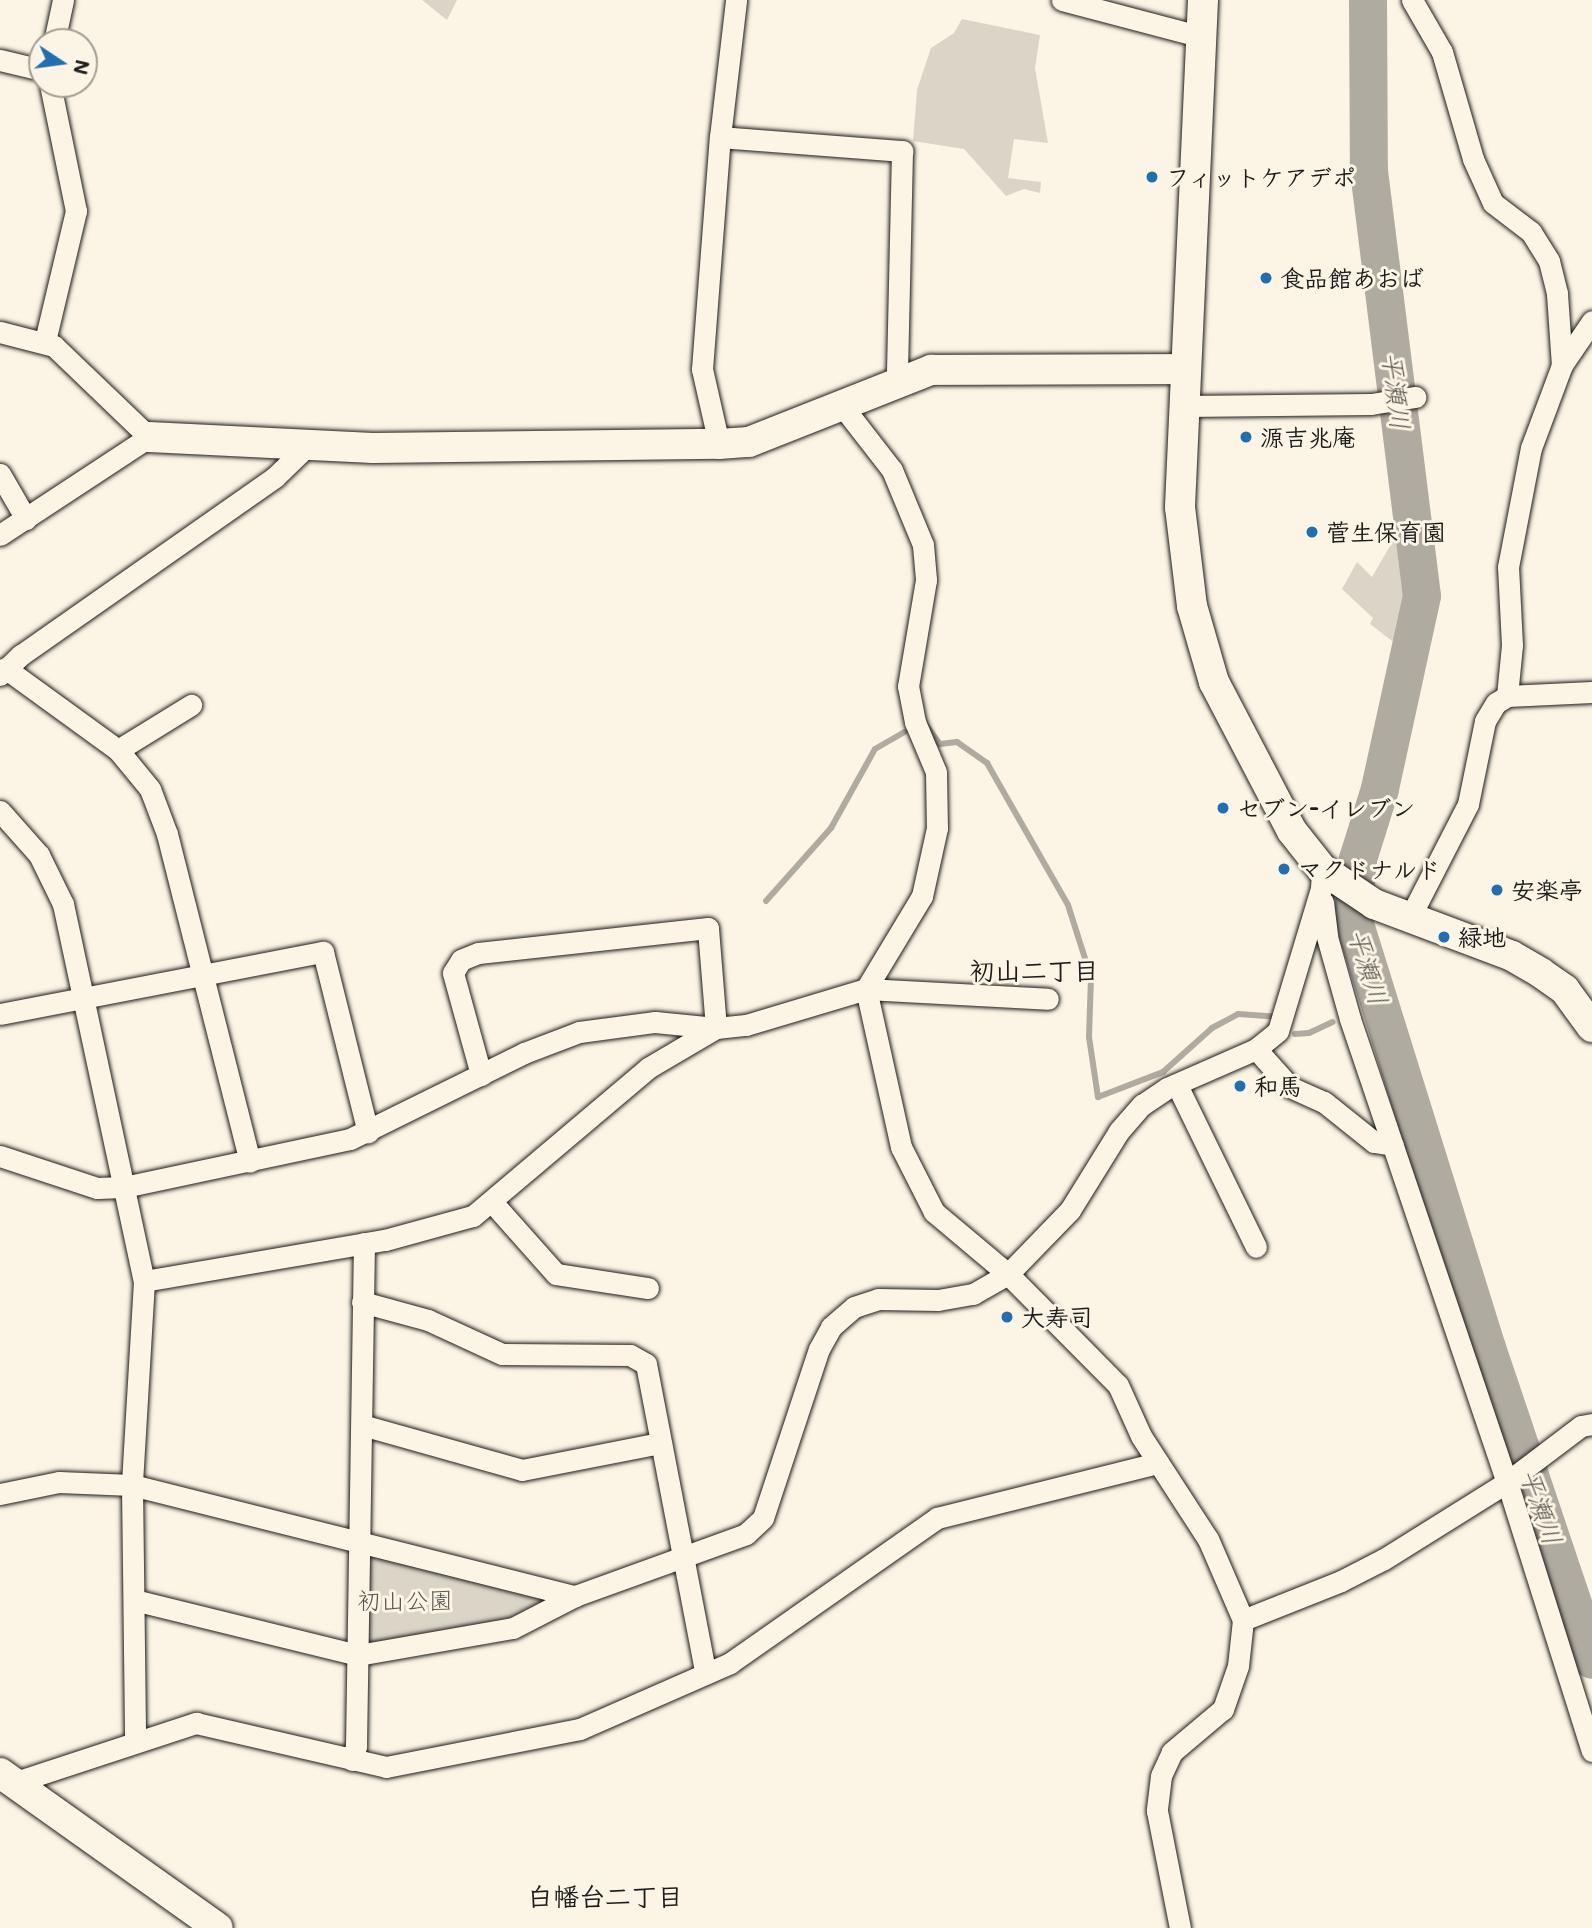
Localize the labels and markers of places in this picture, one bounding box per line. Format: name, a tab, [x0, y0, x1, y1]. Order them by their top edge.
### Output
place label: フィットケアデポ	[1166, 163, 1358, 191]
marker: フィットケアデポ	[1144, 169, 1160, 185]
place label: 食品館あおば	[1280, 264, 1424, 292]
marker: 食品館あおば	[1258, 270, 1274, 286]
place label: 源吉兆庵	[1260, 423, 1356, 451]
marker: 源吉兆庵	[1238, 429, 1254, 445]
place label: 菅生保育園	[1326, 518, 1446, 546]
marker: 菅生保育園	[1304, 524, 1320, 540]
place label: セブン-イレブン	[1237, 794, 1415, 822]
marker: セブン-イレブン	[1215, 800, 1231, 816]
place label: マクドナルド	[1298, 855, 1442, 883]
marker: マクドナルド	[1276, 861, 1292, 877]
place label: 安楽亭	[1511, 876, 1583, 904]
marker: 安楽亭	[1489, 882, 1505, 898]
place label: 緑地	[1458, 923, 1506, 951]
marker: 緑地	[1436, 929, 1452, 945]
place label: 和馬	[1254, 1072, 1302, 1100]
marker: 和馬	[1232, 1078, 1248, 1094]
place label: 大寿司	[1021, 1303, 1093, 1331]
marker: 大寿司	[999, 1309, 1015, 1325]

